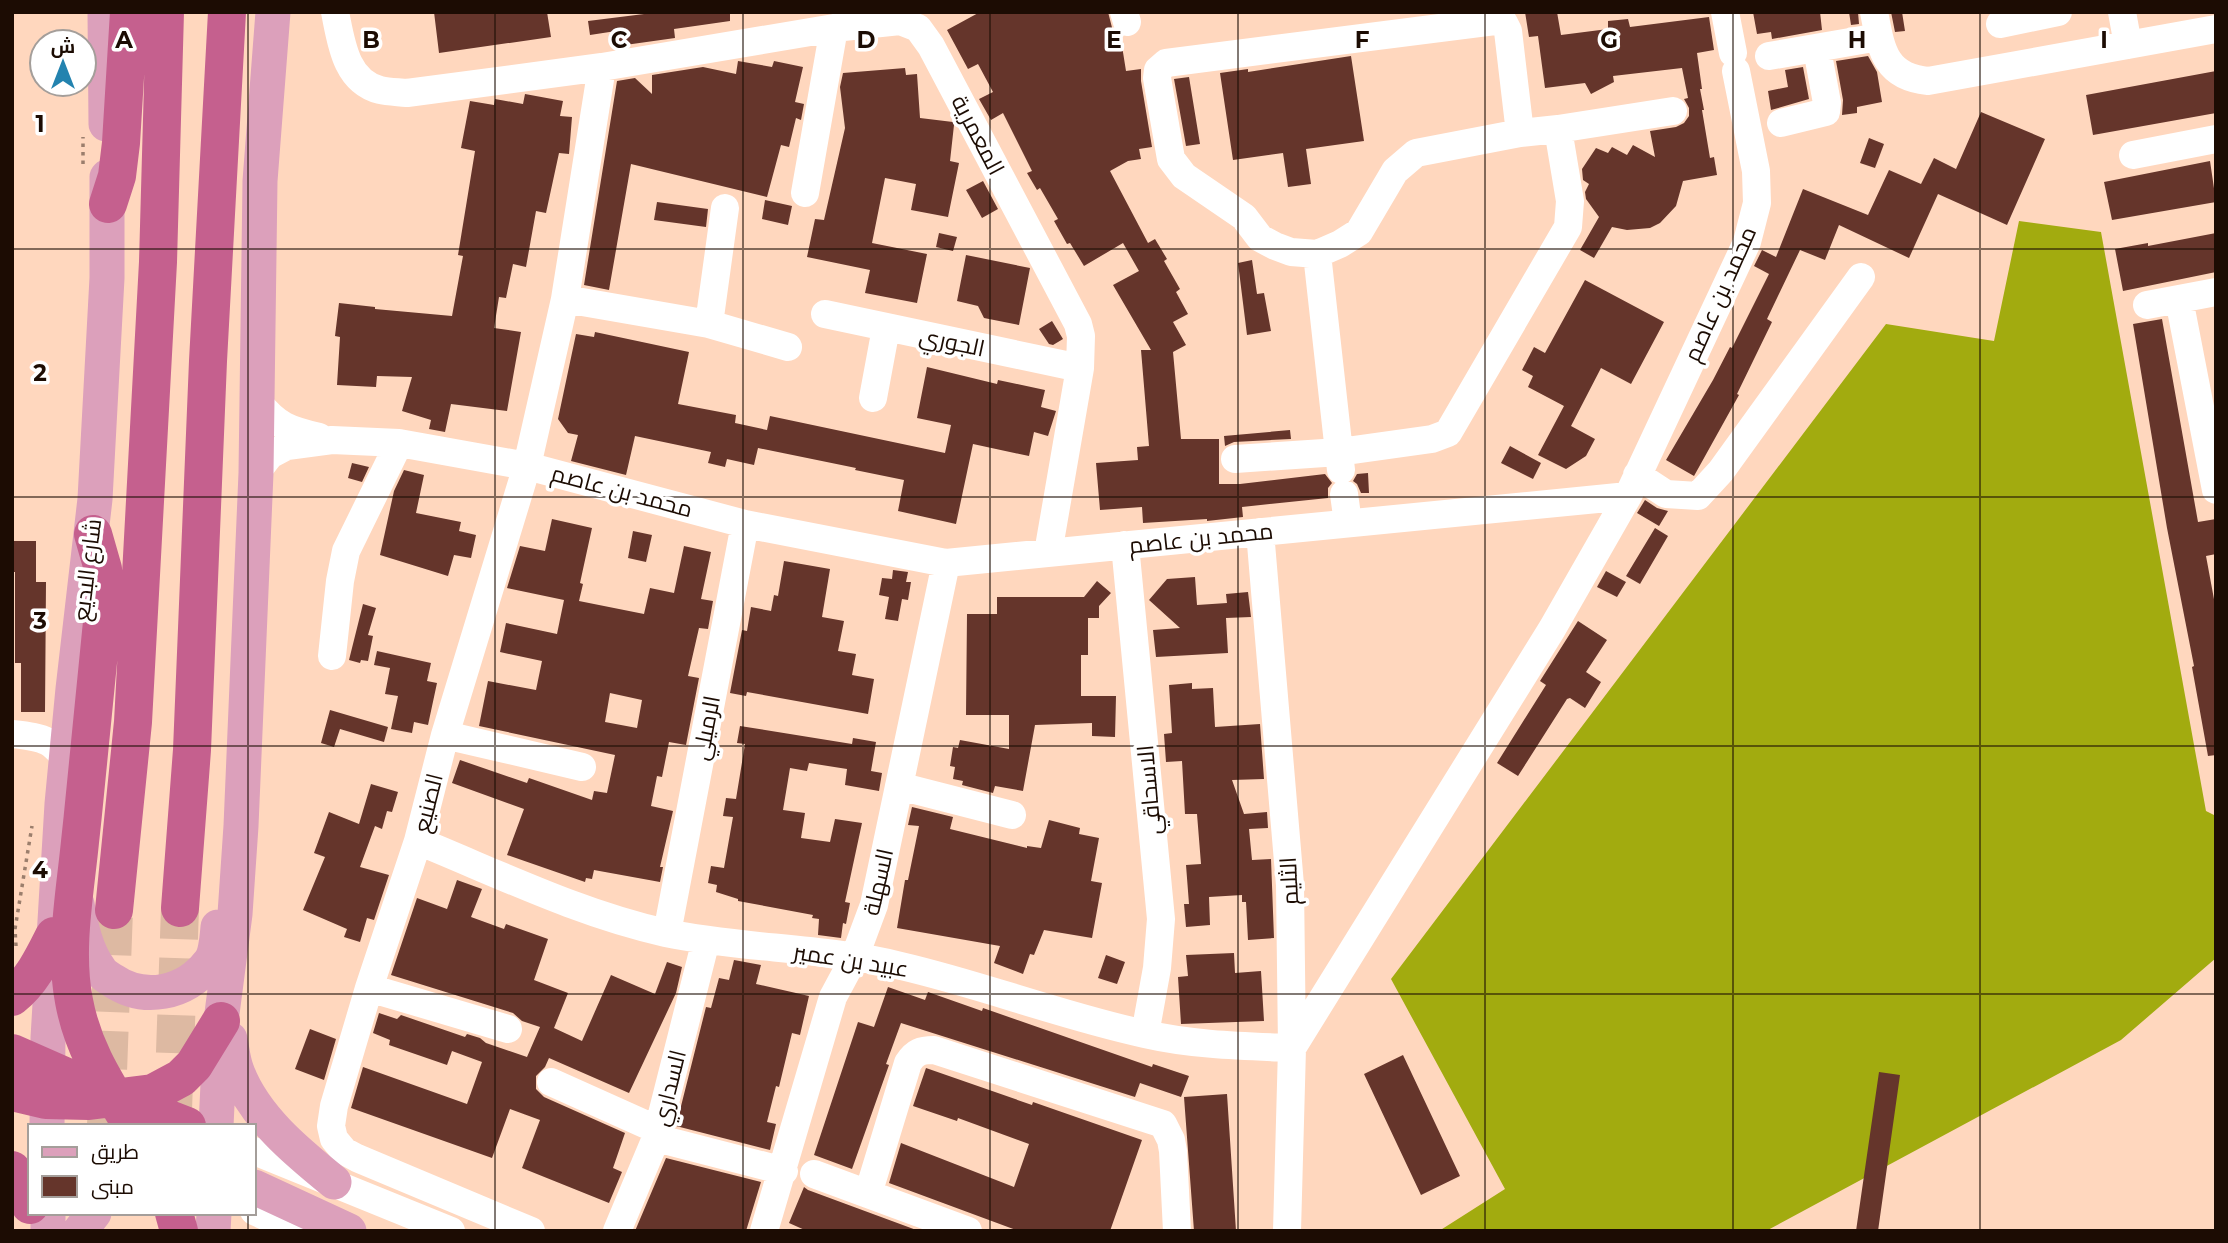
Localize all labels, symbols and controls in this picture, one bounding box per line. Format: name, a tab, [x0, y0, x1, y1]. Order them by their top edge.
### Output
text: A	[114, 26, 133, 54]
text: B	[362, 26, 380, 54]
text: C	[611, 26, 628, 54]
text: D	[857, 26, 876, 54]
text: E	[1106, 26, 1122, 54]
text: F	[1355, 26, 1370, 54]
text: G	[1600, 26, 1618, 54]
text: H	[1848, 26, 1866, 54]
text: I	[2100, 26, 2108, 54]
north arrow	[28, 28, 98, 98]
text: ش	[51, 35, 75, 58]
street label: المعمرية	[945, 90, 1011, 180]
text: 1	[35, 110, 45, 138]
street label: محمد بن عاصم	[1678, 222, 1764, 367]
street label: الجوري	[916, 321, 987, 367]
text: 2	[33, 359, 47, 387]
street label: محمد بن عاصم	[548, 459, 696, 525]
street label: محمد بن عاصم	[1127, 516, 1275, 561]
street label: شارع البديع	[67, 517, 109, 623]
text: 3	[32, 607, 47, 635]
street label: الرميلي	[686, 693, 730, 763]
street label: الاسحاقي	[1131, 743, 1171, 836]
street label: الصنيع	[407, 770, 451, 836]
street label: السهلة	[857, 846, 899, 918]
text: 4	[32, 856, 48, 884]
street label: الثليم	[1274, 856, 1306, 906]
street label: عبيد بن عمير	[789, 937, 911, 983]
street label: السداري	[646, 1047, 696, 1130]
legend	[28, 1124, 256, 1215]
text: طريق	[91, 1139, 139, 1165]
text: مبنى	[91, 1174, 134, 1200]

